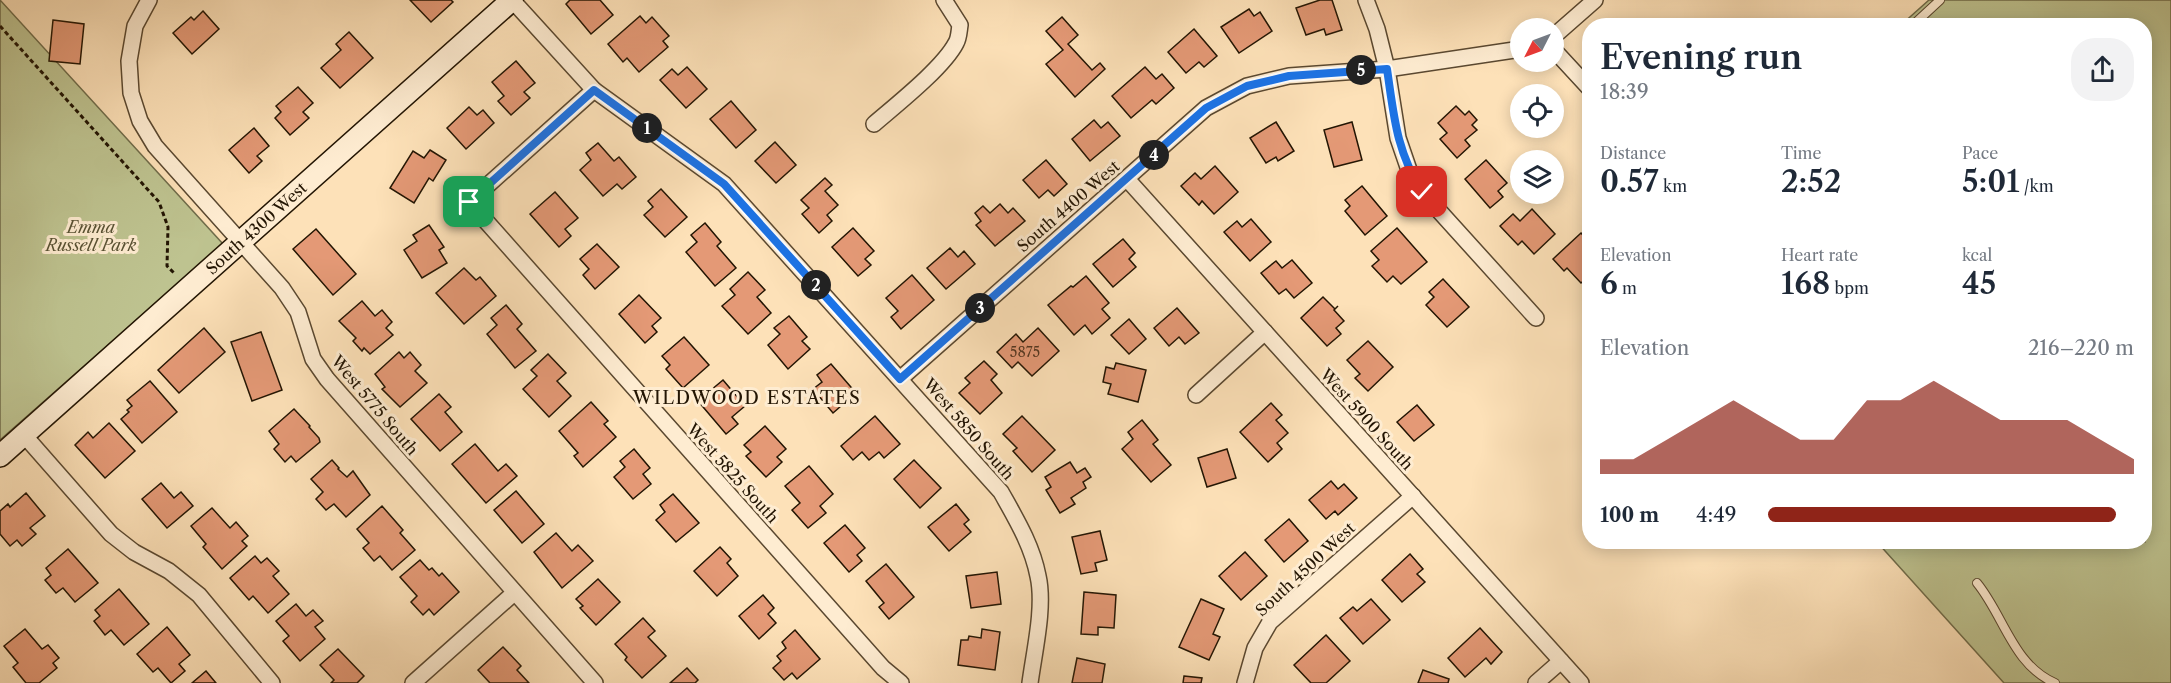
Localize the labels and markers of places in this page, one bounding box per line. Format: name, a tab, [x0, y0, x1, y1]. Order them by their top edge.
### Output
pin: 5	[1346, 55, 1376, 85]
pin: 1	[632, 113, 662, 143]
pin: 4	[1139, 140, 1169, 170]
pin	[1396, 166, 1447, 217]
pin	[443, 176, 494, 227]
pin: 2	[801, 270, 831, 300]
pin: 3	[965, 293, 995, 323]

